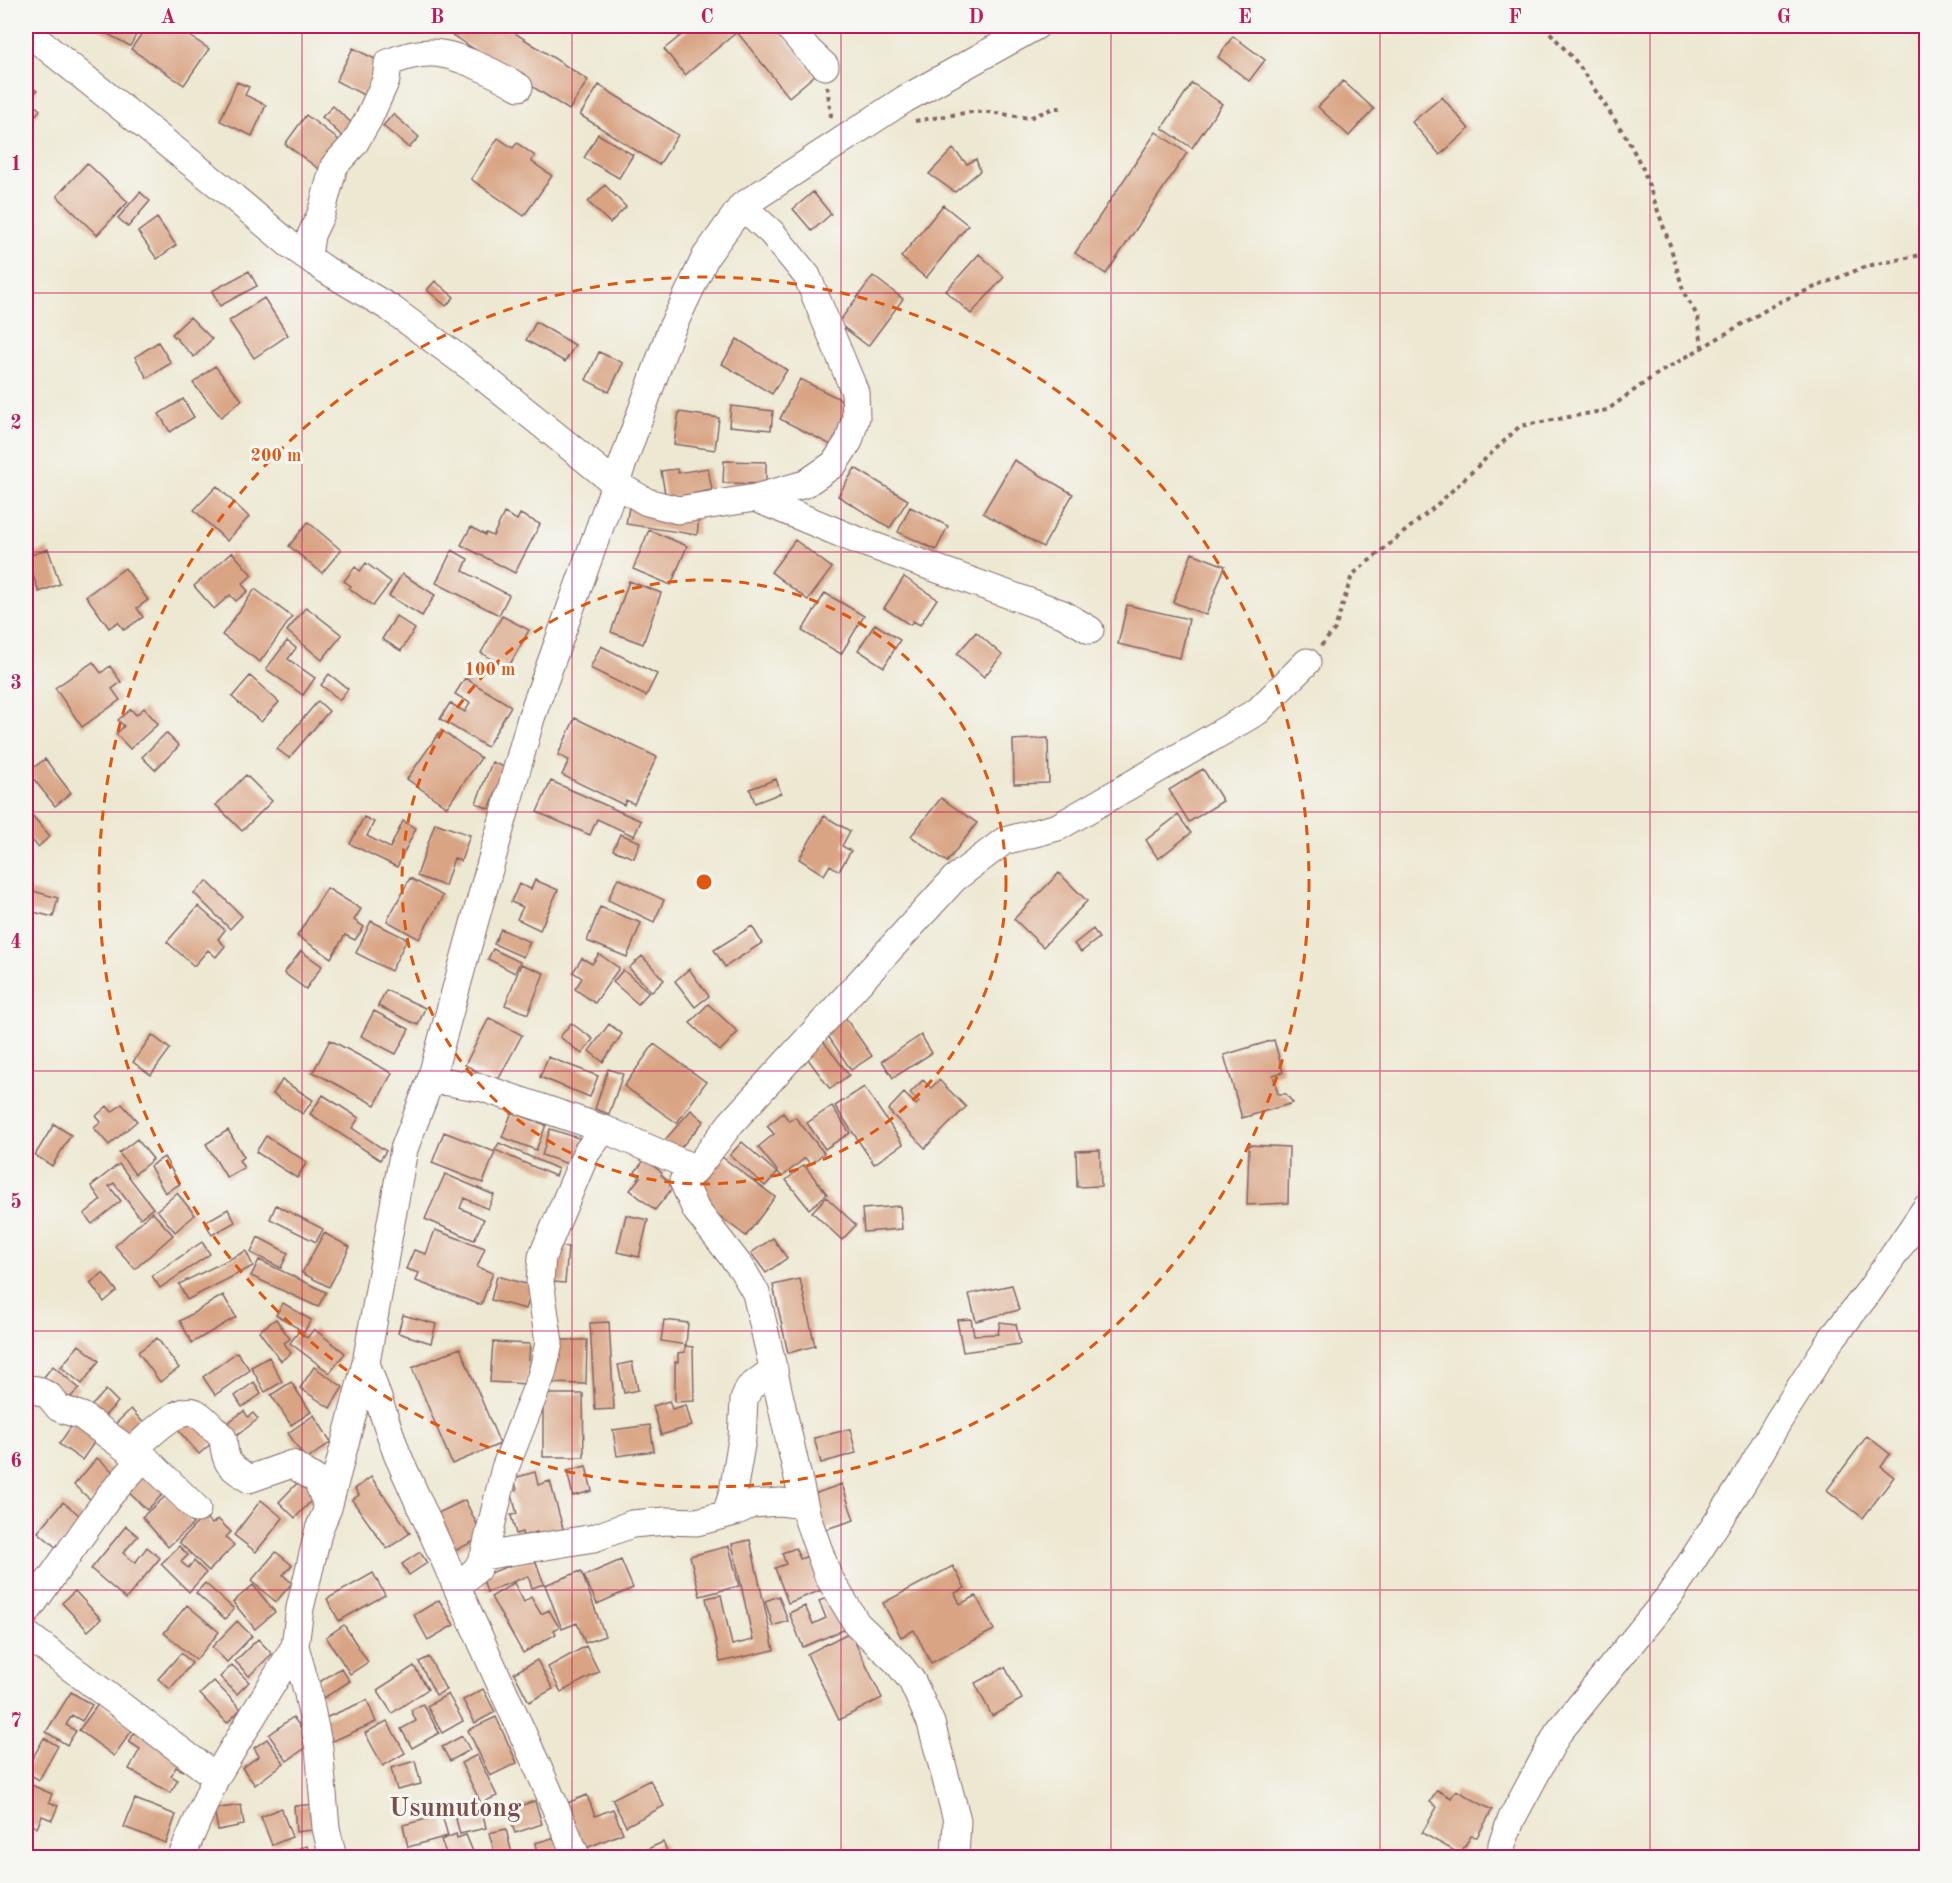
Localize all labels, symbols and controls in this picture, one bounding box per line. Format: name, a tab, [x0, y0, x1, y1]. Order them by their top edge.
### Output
text: A	[160, 8, 176, 28]
text: B	[430, 8, 444, 28]
text: C	[700, 8, 714, 28]
text: D	[968, 8, 984, 28]
text: E	[1238, 8, 1252, 28]
text: F	[1508, 8, 1522, 28]
text: G	[1777, 8, 1791, 28]
text: 1	[10, 155, 22, 175]
text: 2	[10, 414, 22, 434]
text: 200 m	[251, 447, 301, 465]
text: 100 m	[465, 661, 515, 679]
text: 3	[10, 674, 22, 694]
centre of rings	[694, 872, 714, 892]
text: 4	[10, 933, 22, 953]
text: 5	[10, 1192, 22, 1213]
text: 6	[10, 1452, 22, 1472]
text: 7	[10, 1712, 22, 1732]
district label: Usumutong	[389, 1796, 522, 1822]

